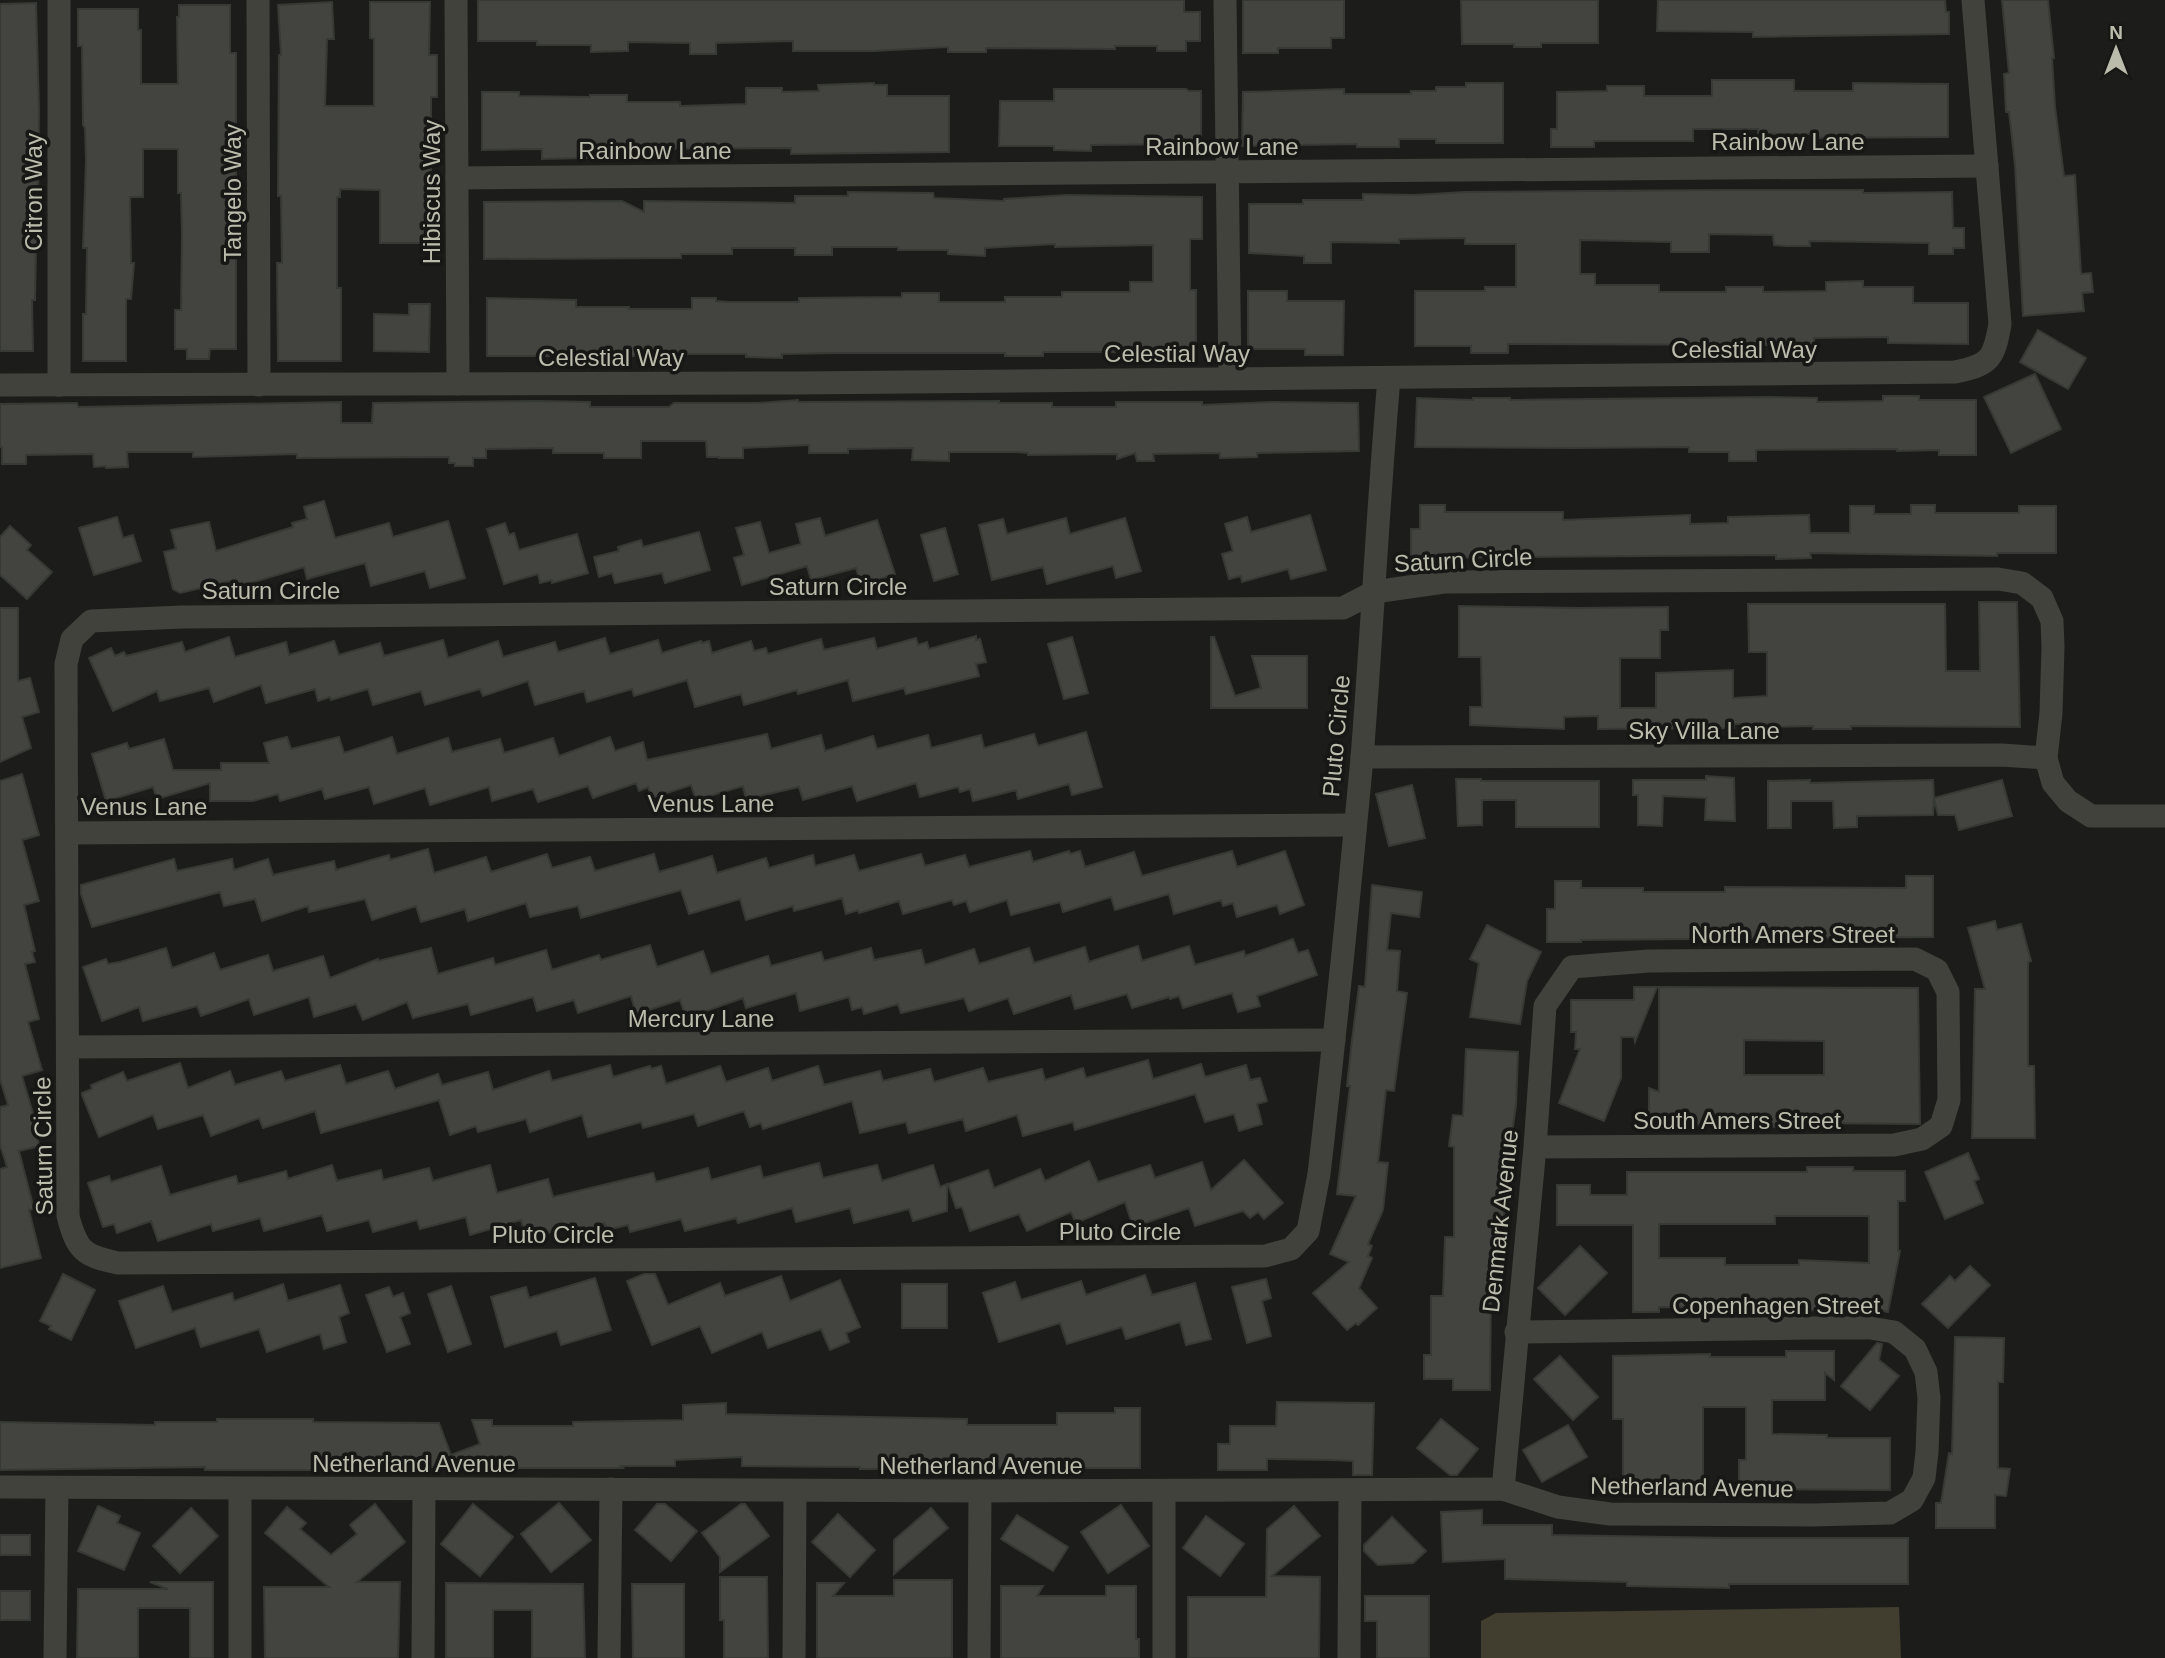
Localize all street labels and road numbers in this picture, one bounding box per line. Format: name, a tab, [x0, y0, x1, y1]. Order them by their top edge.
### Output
street label: Hibiscus Way	[418, 120, 445, 264]
street label: Tangelo Way	[219, 124, 246, 262]
street label: Rainbow Lane	[1711, 128, 1865, 155]
street label: Citron Way	[20, 133, 47, 251]
street label: Rainbow Lane	[1145, 133, 1299, 160]
street label: Rainbow Lane	[578, 137, 732, 164]
street label: Celestial Way	[1671, 336, 1817, 363]
street label: Celestial Way	[1104, 340, 1250, 367]
street label: Celestial Way	[538, 344, 684, 371]
street label: Saturn Circle	[1393, 543, 1533, 577]
street label: Saturn Circle	[769, 573, 907, 600]
street label: Saturn Circle	[202, 577, 340, 604]
street label: Pluto Circle	[1317, 674, 1355, 798]
street label: Sky Villa Lane	[1628, 717, 1780, 744]
street label: Venus Lane	[648, 790, 774, 817]
street label: Venus Lane	[81, 793, 207, 820]
street label: North Amers Street	[1691, 921, 1895, 948]
street label: Mercury Lane	[628, 1005, 774, 1032]
street label: Saturn Circle	[28, 1076, 58, 1216]
street label: South Amers Street	[1633, 1107, 1841, 1134]
street label: Denmark Avenue	[1477, 1128, 1523, 1314]
street label: Pluto Circle	[1059, 1218, 1181, 1245]
street label: Pluto Circle	[492, 1221, 614, 1248]
street label: Copenhagen Street	[1672, 1292, 1880, 1319]
street label: Netherland Avenue	[312, 1450, 516, 1477]
street label: Netherland Avenue	[879, 1452, 1083, 1479]
street label: Netherland Avenue	[1590, 1472, 1794, 1502]

